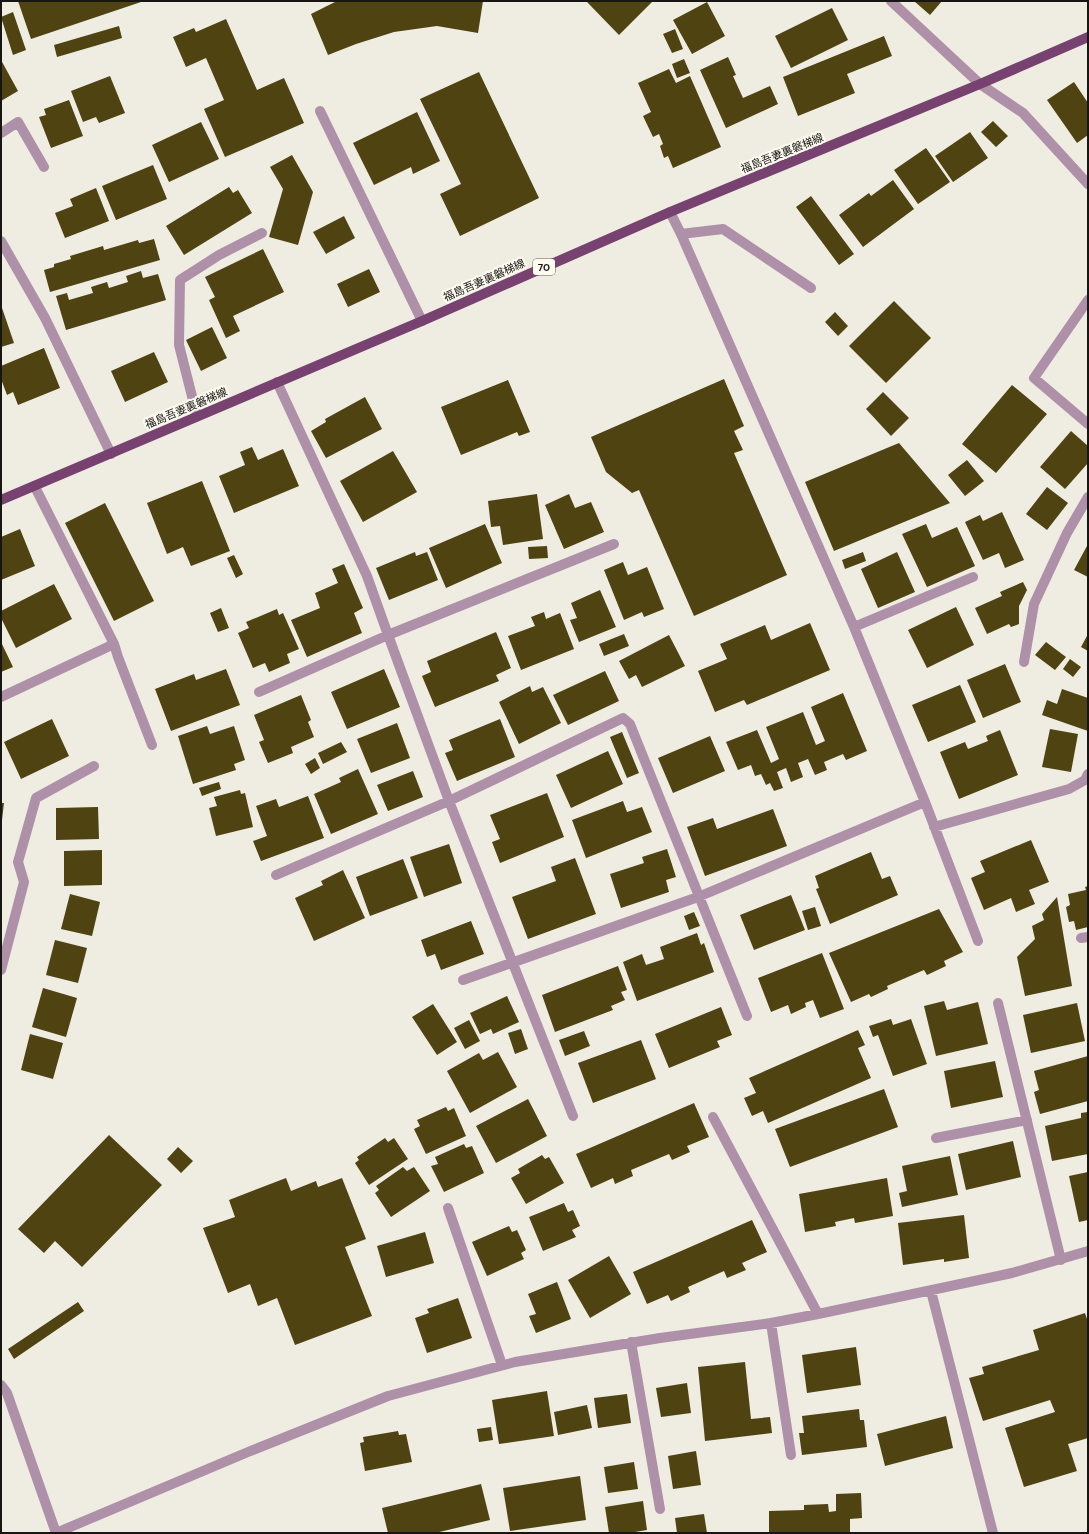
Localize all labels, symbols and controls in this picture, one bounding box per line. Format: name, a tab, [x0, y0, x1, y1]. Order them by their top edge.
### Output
street label: 福島吾妻裏磐梯線	[739, 130, 825, 176]
street label: 福島吾妻裏磐梯線	[441, 256, 527, 304]
road number: 70	[533, 259, 555, 275]
street label: 福島吾妻裏磐梯線	[143, 384, 229, 432]

